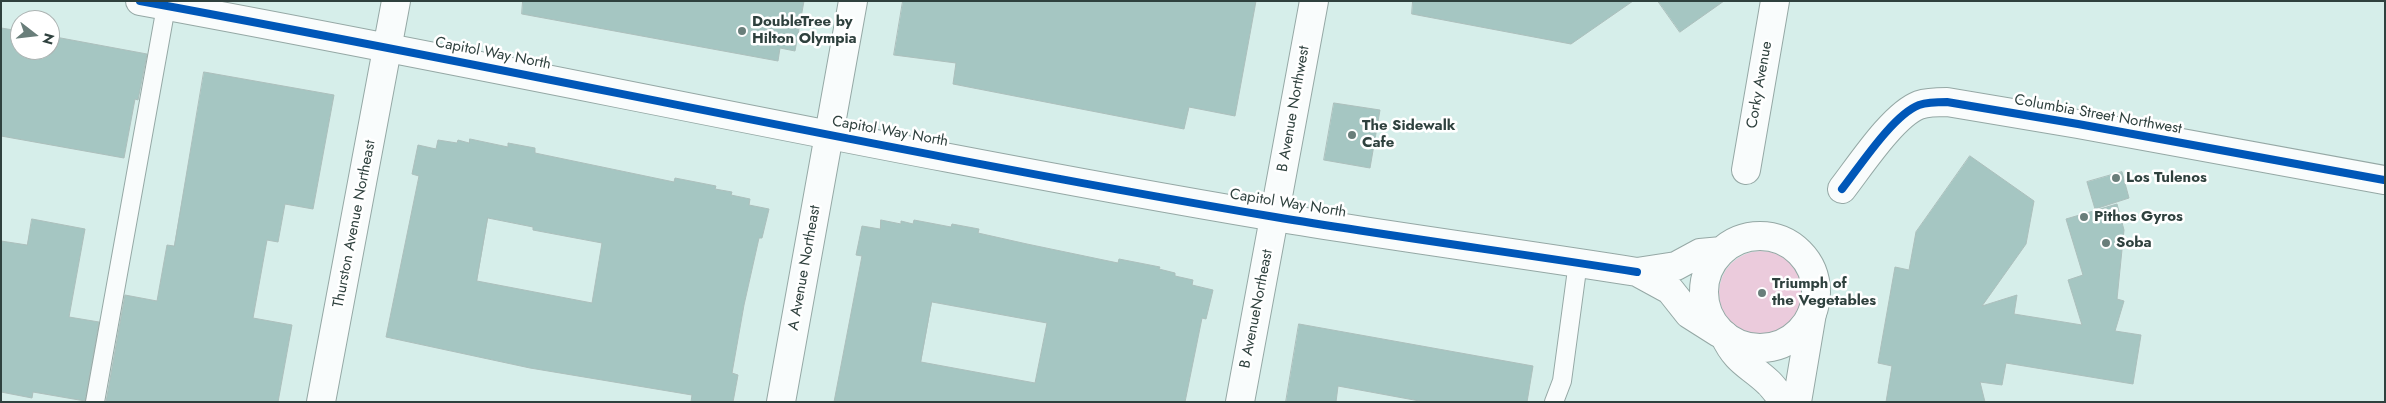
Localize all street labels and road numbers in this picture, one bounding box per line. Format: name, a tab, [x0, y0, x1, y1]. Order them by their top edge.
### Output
street label: Capitol Way North	[434, 34, 552, 74]
street label: Corky Avenue	[1743, 40, 1777, 130]
street label: B Avenue Northwest	[1274, 45, 1314, 173]
street label: Columbia Street Northwest	[2013, 91, 2183, 139]
street label: Capitol Way North	[830, 113, 950, 151]
street label: Thurston Avenue Northeast	[330, 139, 380, 309]
street label: Capitol Way North	[1228, 186, 1348, 222]
street label: A Avenue Northeast	[785, 204, 825, 332]
street label: B AvenueNortheast	[1237, 248, 1277, 370]

